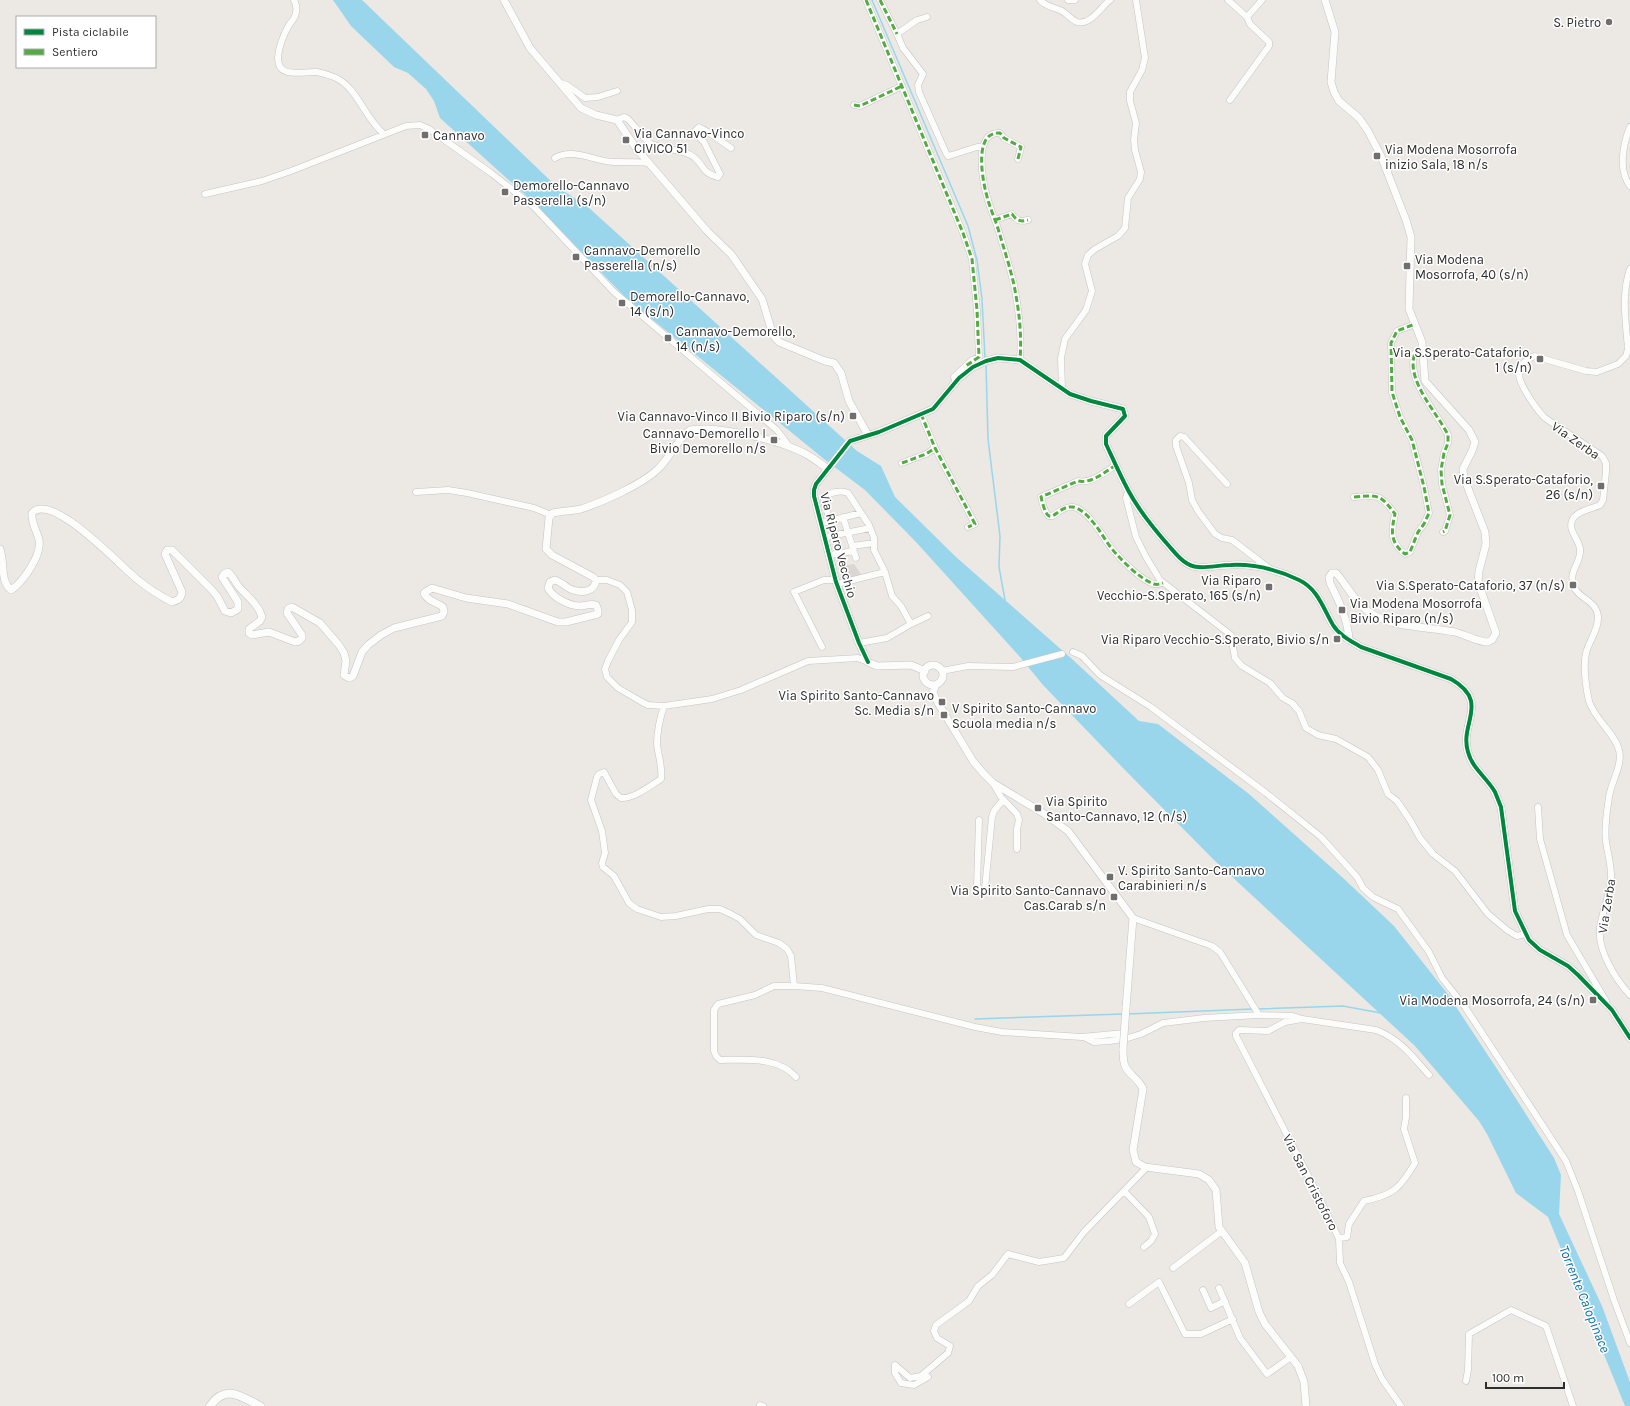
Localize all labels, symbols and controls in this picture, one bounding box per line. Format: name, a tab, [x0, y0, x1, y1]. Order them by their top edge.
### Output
place label: S. Pietro	[1553, 15, 1601, 30]
legend	[16, 16, 156, 68]
marker: S. Pietro	[1604, 17, 1614, 27]
text: Pista ciclabile	[52, 25, 129, 39]
text: Sentiero	[52, 45, 98, 59]
place label: Via Cannavo-Vinco CIVICO 51	[634, 126, 744, 156]
place label: Cannavo	[433, 128, 485, 143]
marker: Cannavo	[420, 130, 430, 140]
marker: Via Cannavo-Vinco CIVICO 51	[621, 135, 631, 145]
place label: Via Modena Mosorrofa inizio Sala, 18 n/s	[1385, 142, 1517, 172]
marker: Via Modena Mosorrofa inizio Sala, 18 n/s	[1372, 151, 1382, 161]
place label: Demorello-Cannavo Passerella (s/n)	[513, 178, 629, 208]
marker: Demorello-Cannavo Passerella (s/n)	[500, 187, 510, 197]
place label: Cannavo-Demorello Passerella (n/s)	[584, 243, 700, 273]
marker: Cannavo-Demorello Passerella (n/s)	[571, 252, 581, 262]
place label: Via Modena Mosorrofa, 40 (s/n)	[1415, 252, 1529, 282]
marker: Via Modena Mosorrofa, 40 (s/n)	[1402, 261, 1412, 271]
place label: Demorello-Cannavo, 14 (s/n)	[630, 289, 749, 319]
marker: Demorello-Cannavo, 14 (s/n)	[617, 298, 627, 308]
place label: Cannavo-Demorello, 14 (n/s)	[676, 324, 795, 354]
marker: Cannavo-Demorello, 14 (n/s)	[663, 333, 673, 343]
place label: Via S.Sperato-Cataforio, 1 (s/n)	[1393, 345, 1532, 375]
marker: Via S.Sperato-Cataforio, 1 (s/n)	[1535, 354, 1545, 364]
place label: Via Cannavo-Vinco II Bivio Riparo (s/n)	[618, 409, 845, 424]
marker: Via Cannavo-Vinco II Bivio Riparo (s/n)	[848, 411, 858, 421]
street label: Via Zerba	[1549, 418, 1603, 462]
place label: Cannavo-Demorello I Bivio Demorello n/s	[643, 426, 766, 456]
marker: Cannavo-Demorello I Bivio Demorello n/s	[769, 435, 779, 445]
place label: Via S.Sperato-Cataforio, 26 (s/n)	[1454, 472, 1593, 502]
marker: Via S.Sperato-Cataforio, 26 (s/n)	[1596, 481, 1606, 491]
street label: Via Riparo Vecchio	[817, 491, 860, 600]
place label: Via Riparo Vecchio-S.Sperato, 165 (s/n)	[1097, 573, 1261, 603]
place label: Via S.Sperato-Cataforio, 37 (n/s)	[1376, 578, 1565, 593]
marker: Via S.Sperato-Cataforio, 37 (n/s)	[1568, 580, 1578, 590]
marker: Via Riparo Vecchio-S.Sperato, 165 (s/n)	[1264, 582, 1274, 592]
place label: Via Modena Mosorrofa Bivio Riparo (n/s)	[1350, 596, 1482, 626]
marker: Via Modena Mosorrofa Bivio Riparo (n/s)	[1337, 605, 1347, 615]
place label: Via Riparo Vecchio-S.Sperato, Bivio s/n	[1101, 632, 1329, 647]
marker: Via Riparo Vecchio-S.Sperato, Bivio s/n	[1332, 634, 1342, 644]
place label: Via Spirito Santo-Cannavo Sc. Media s/n	[779, 688, 934, 718]
marker: Via Spirito Santo-Cannavo Sc. Media s/n	[937, 697, 947, 707]
place label: V Spirito Santo-Cannavo Scuola media n/s	[952, 701, 1096, 731]
marker: V Spirito Santo-Cannavo Scuola media n/s	[939, 710, 949, 720]
place label: Via Spirito Santo-Cannavo, 12 (n/s)	[1046, 794, 1187, 824]
marker: Via Spirito Santo-Cannavo, 12 (n/s)	[1033, 803, 1043, 813]
place label: V. Spirito Santo-Cannavo Carabinieri n/s	[1118, 863, 1265, 893]
marker: V. Spirito Santo-Cannavo Carabinieri n/s	[1105, 872, 1115, 882]
street label: Via Zerba	[1595, 878, 1618, 935]
place label: Via Spirito Santo-Cannavo Cas.Carab s/n	[951, 883, 1106, 913]
marker: Via Spirito Santo-Cannavo Cas.Carab s/n	[1109, 892, 1119, 902]
place label: Via Modena Mosorrofa, 24 (s/n)	[1400, 993, 1585, 1008]
marker: Via Modena Mosorrofa, 24 (s/n)	[1588, 995, 1598, 1005]
street label: Via San Cristoforo	[1280, 1132, 1341, 1233]
water label: Torrente Calopinace	[1555, 1243, 1614, 1356]
scale bar	[1486, 1364, 1564, 1390]
text: 100 m	[1492, 1371, 1524, 1385]

